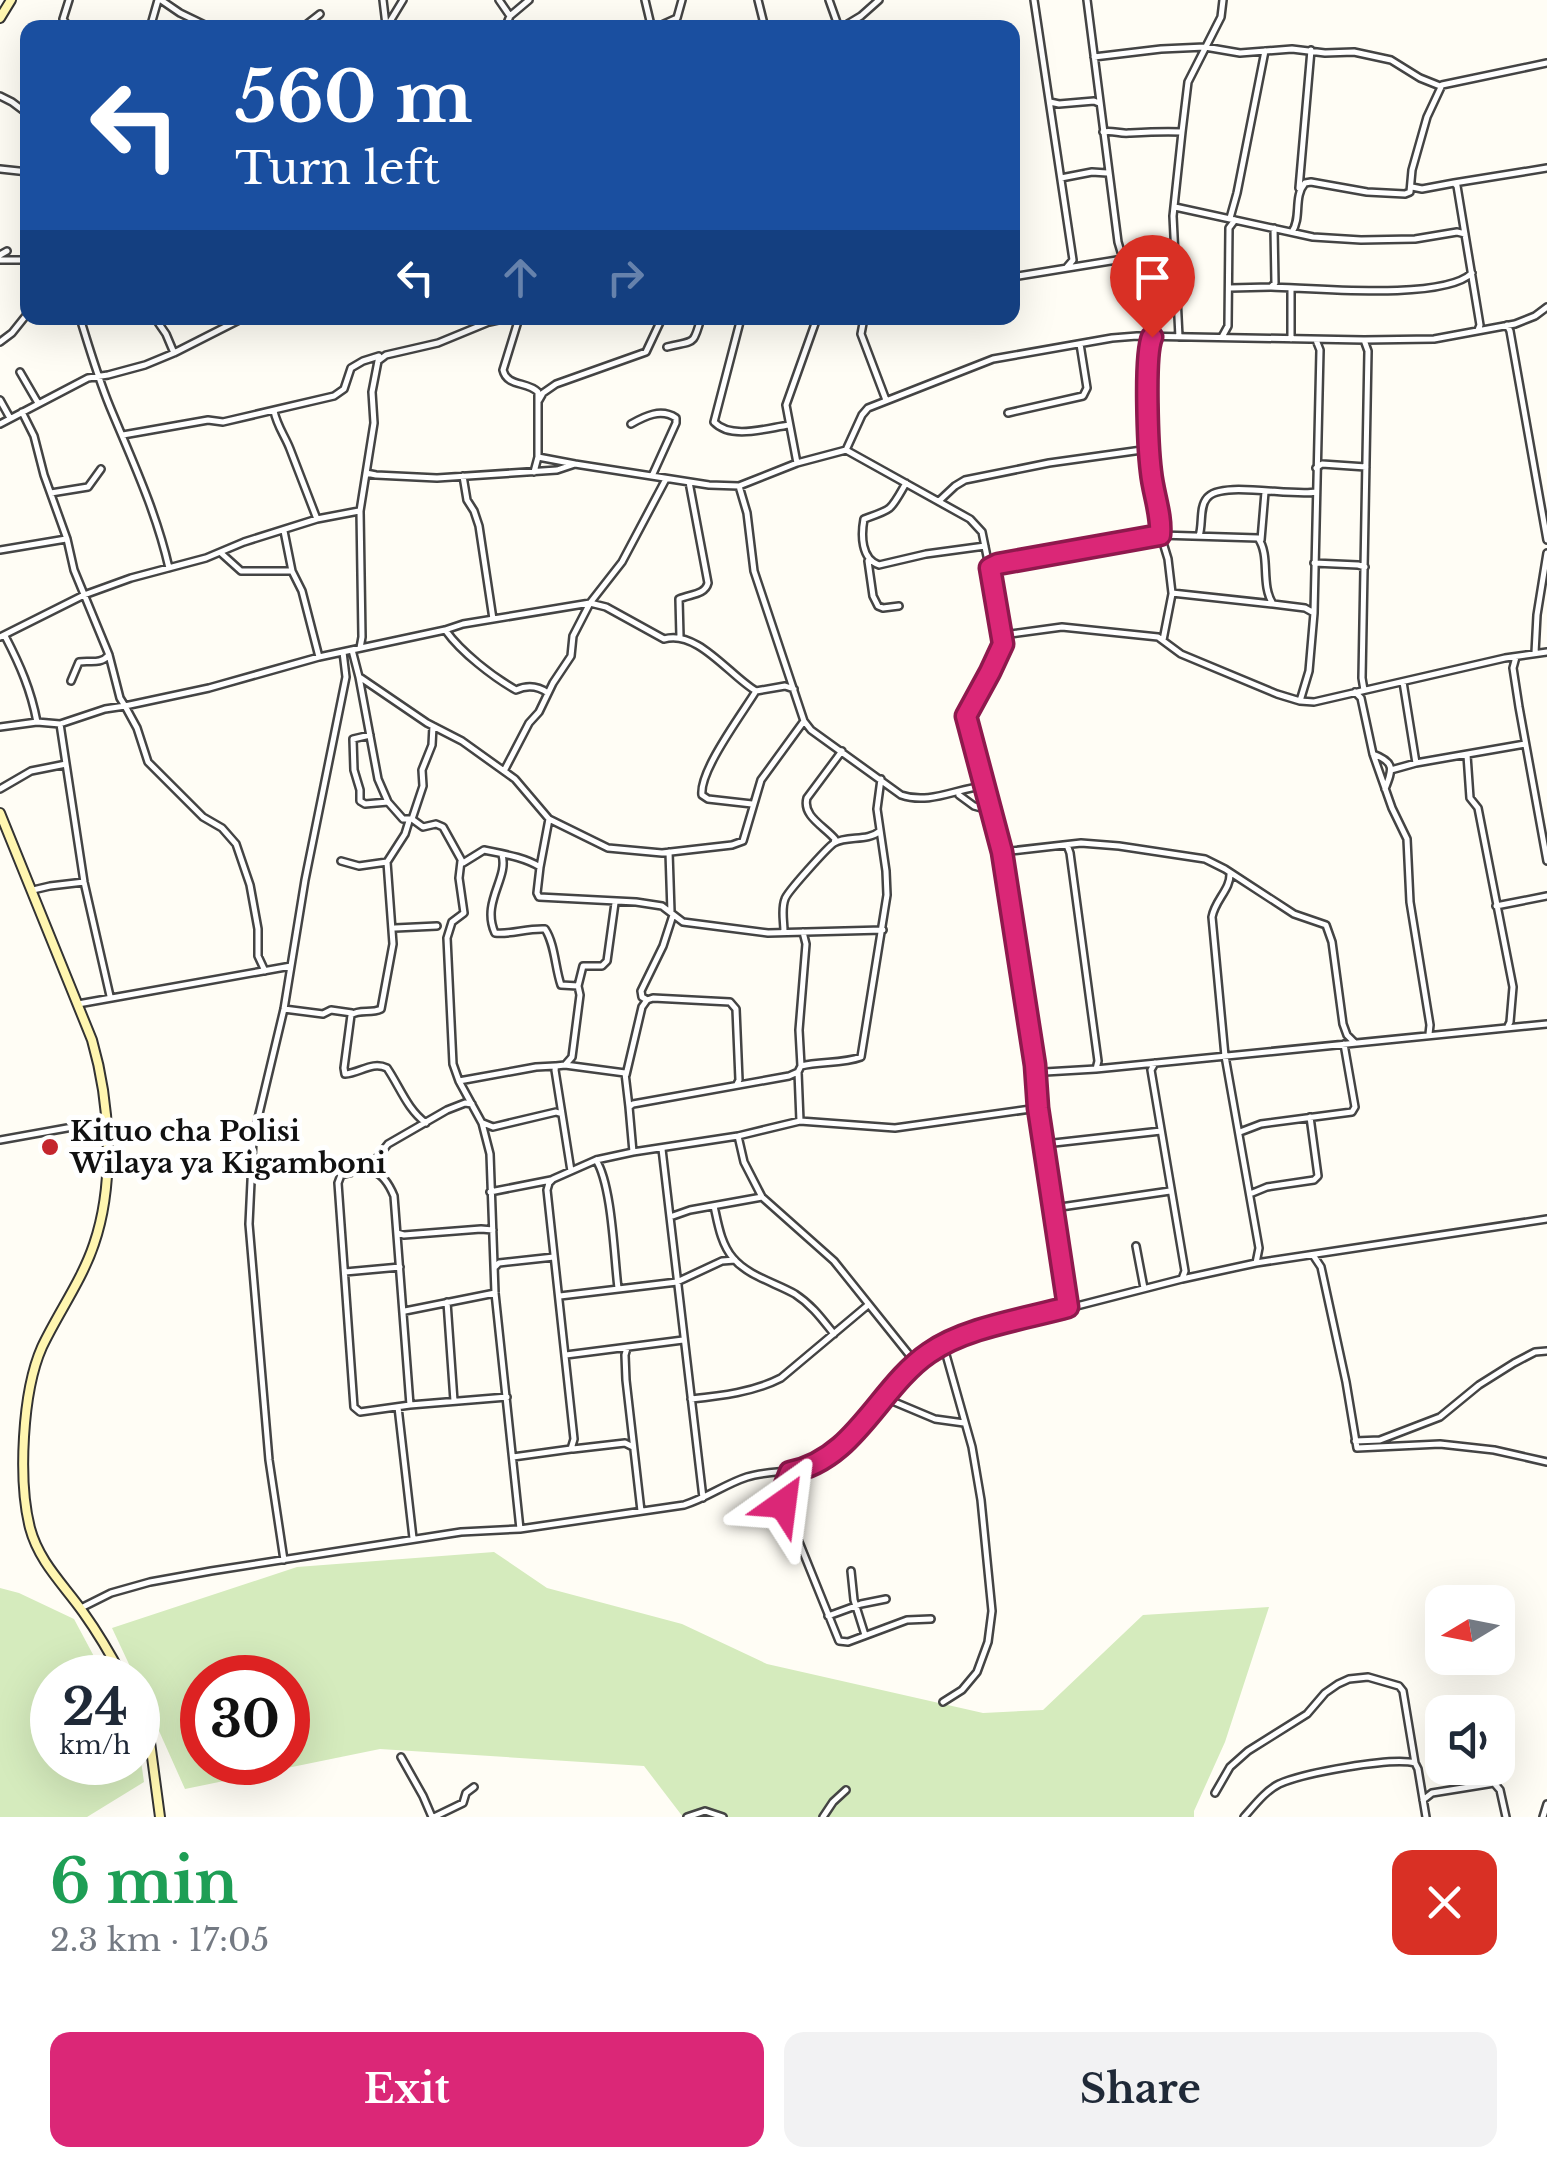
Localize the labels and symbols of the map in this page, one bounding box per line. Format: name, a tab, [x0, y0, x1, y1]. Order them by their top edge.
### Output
pin	[1110, 235, 1195, 338]
place label: Kituo cha Polisi Wilaya ya Kigamboni	[69, 1114, 386, 1181]
marker: Kituo cha Polisi Wilaya ya Kigamboni	[39, 1136, 61, 1158]
position arrow	[731, 1452, 835, 1556]
north arrow	[1425, 1585, 1515, 1675]
speed limit sign: 30	[180, 1655, 310, 1785]

